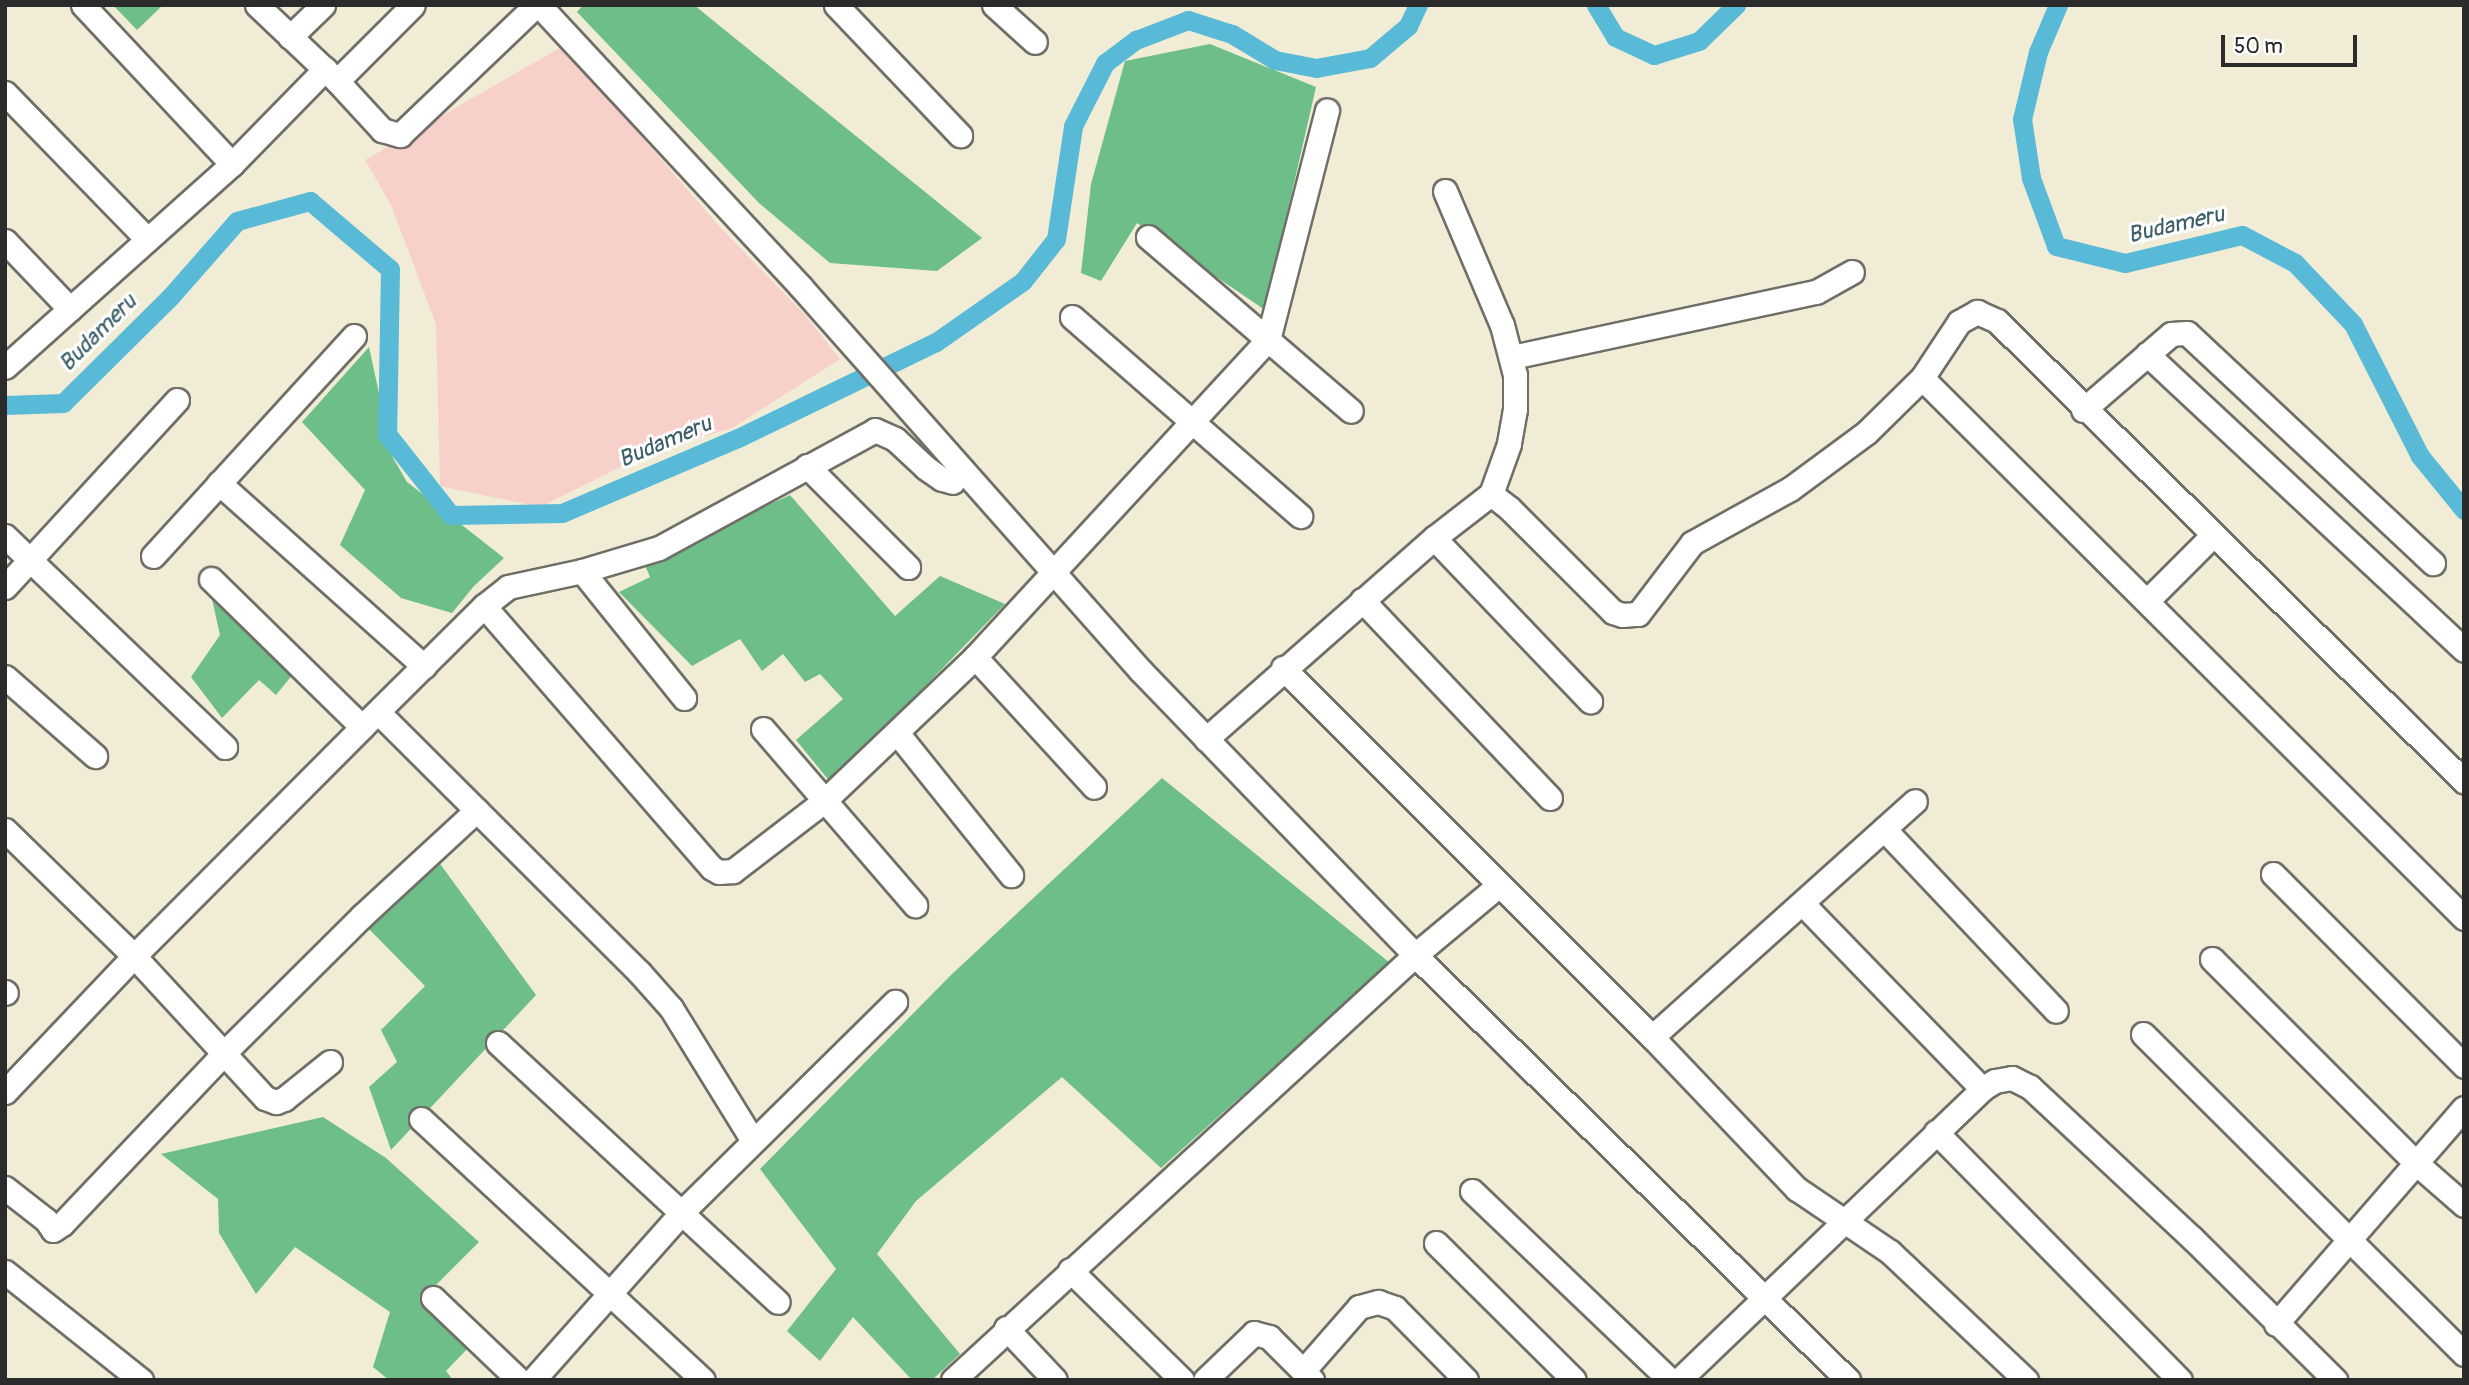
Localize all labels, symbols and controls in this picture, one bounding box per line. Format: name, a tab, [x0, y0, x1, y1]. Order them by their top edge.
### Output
scale bar	[2224, 21, 2360, 65]
text: 50 m	[2234, 33, 2283, 60]
water label: Budameru	[2125, 201, 2227, 249]
water label: Budameru	[54, 289, 142, 377]
water label: Budameru	[614, 410, 716, 474]

